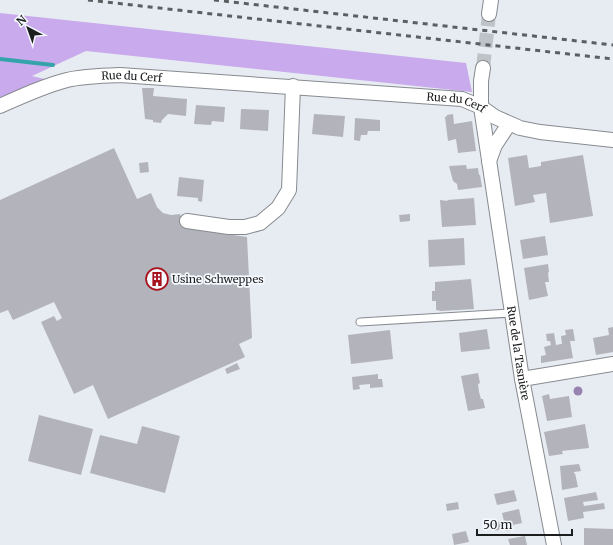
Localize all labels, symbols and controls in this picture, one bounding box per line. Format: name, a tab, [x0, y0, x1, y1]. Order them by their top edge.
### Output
north arrow	[8, 8, 48, 48]
text: N	[14, 12, 30, 29]
street label: Rue du Cerf	[101, 68, 163, 85]
street label: Rue du Cerf	[426, 90, 490, 116]
building icon: Usine Schweppes	[144, 266, 170, 292]
place label: Usine Schweppes	[172, 272, 264, 286]
street label: Rue de la Tasnière	[504, 305, 533, 402]
scale bar	[477, 511, 572, 537]
text: 50 m	[483, 517, 512, 532]

